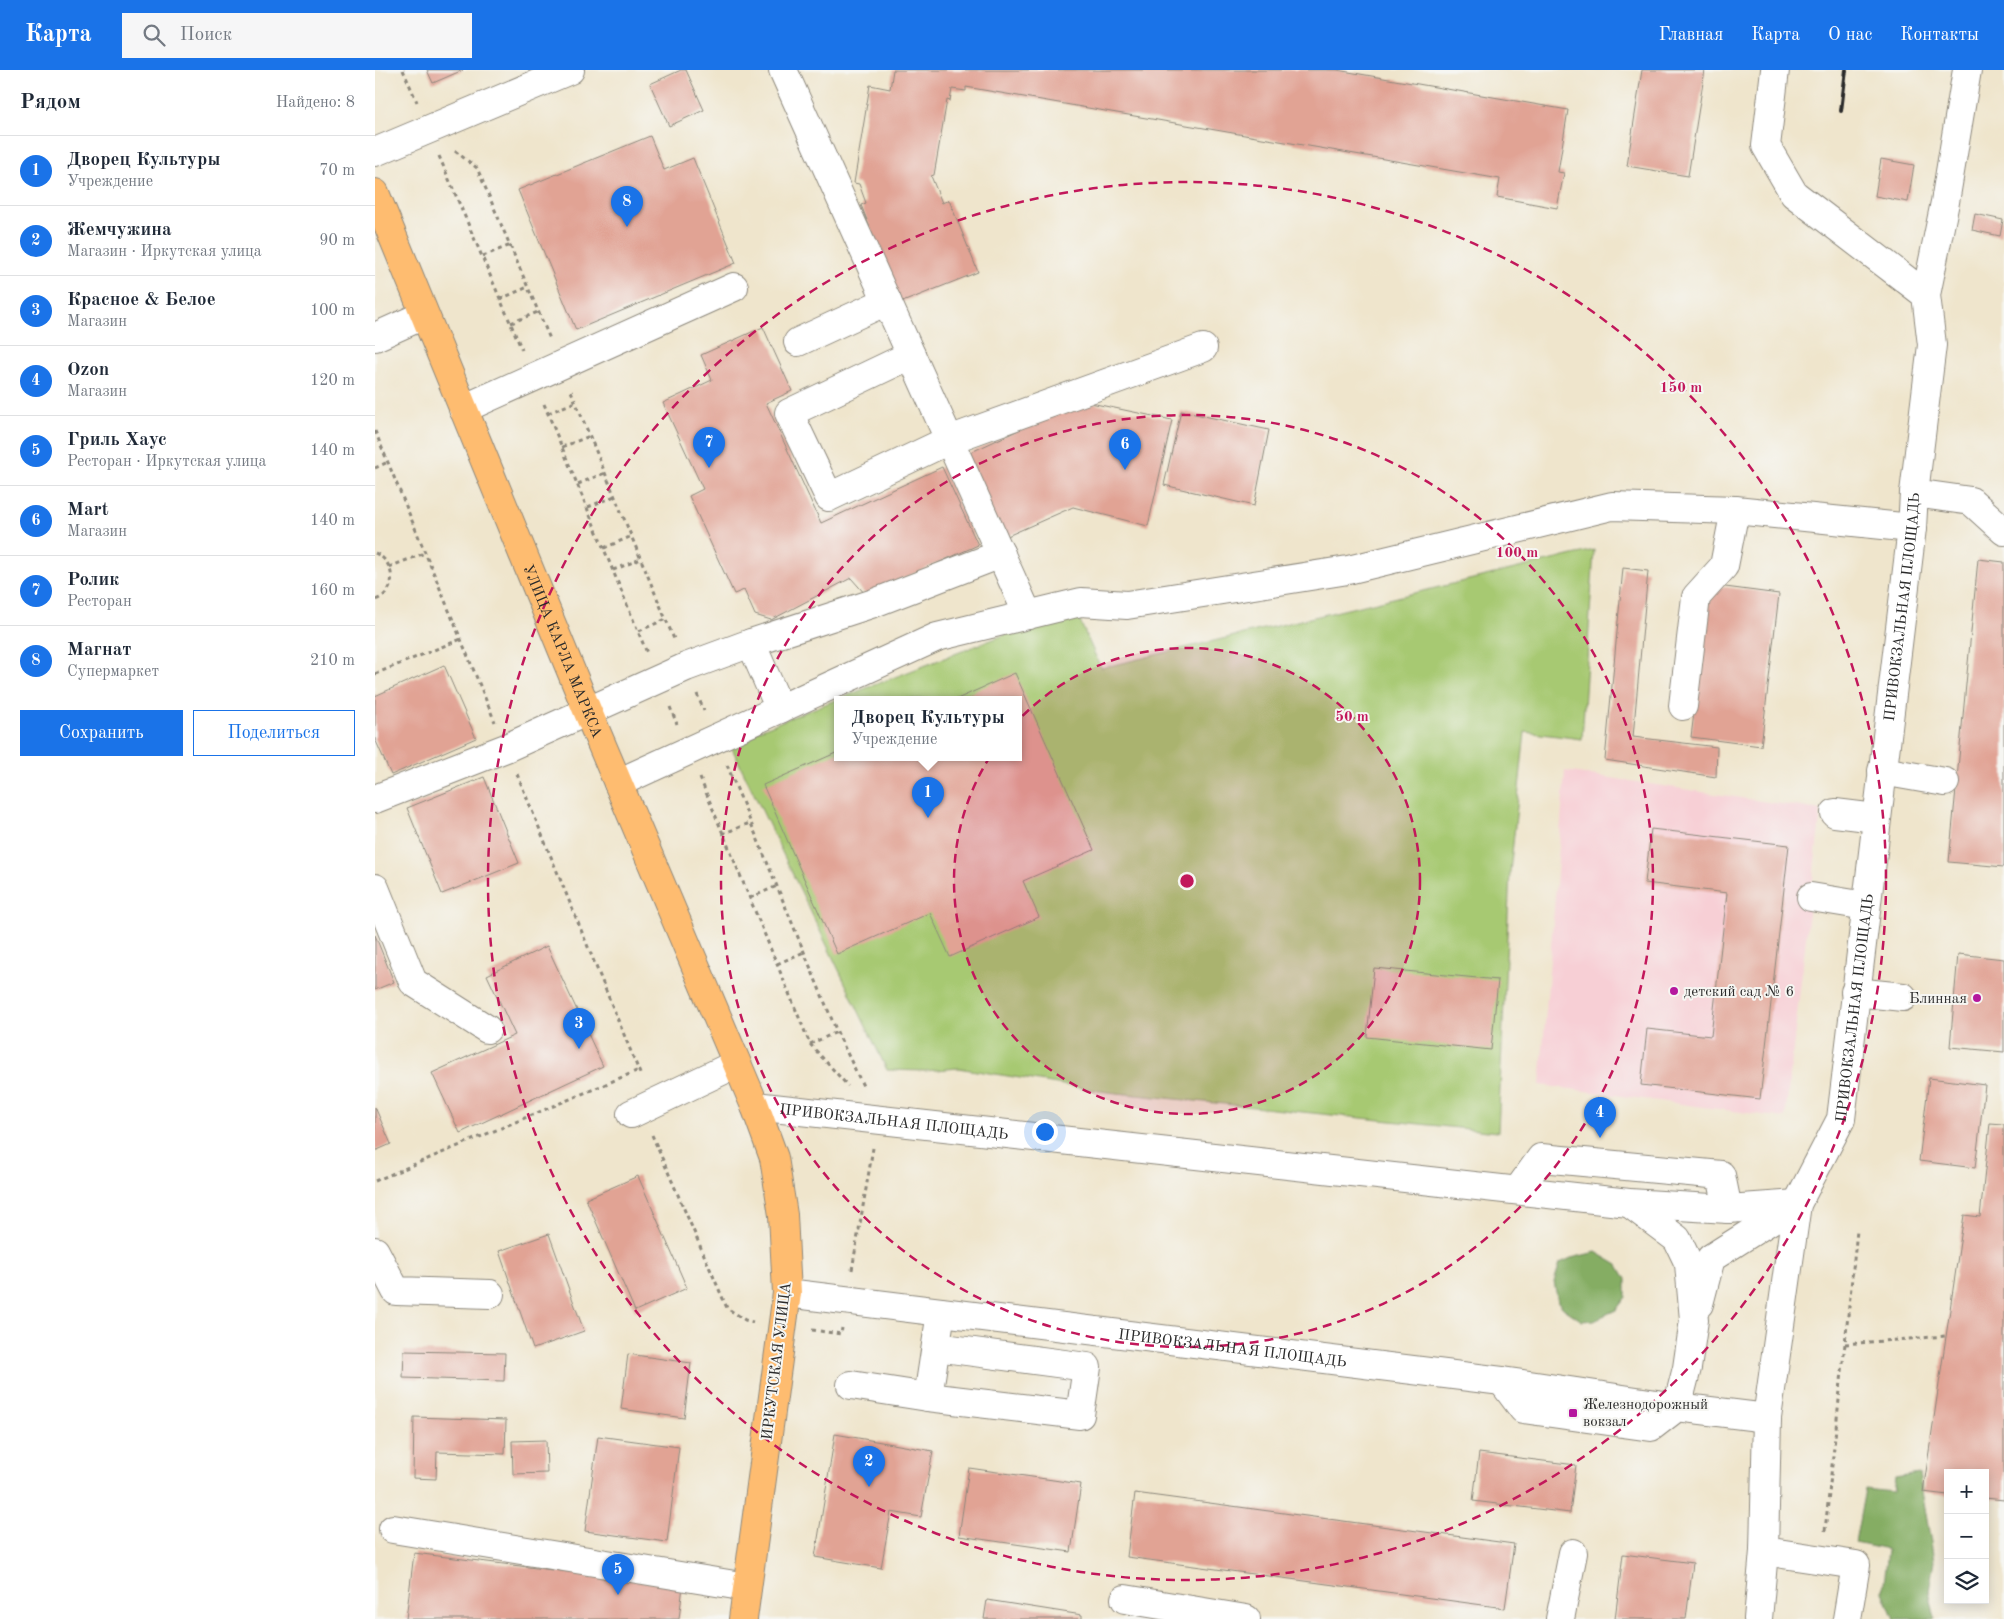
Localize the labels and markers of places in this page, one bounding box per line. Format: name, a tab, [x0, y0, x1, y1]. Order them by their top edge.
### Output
pin: 8	[611, 186, 643, 227]
pin: 7	[693, 427, 725, 468]
pin: 6	[1109, 429, 1141, 470]
pin: 1	[912, 777, 944, 818]
centre of rings	[1178, 872, 1196, 890]
marker: детский сад № 6	[1668, 985, 1680, 997]
place label: детский сад № 6	[1684, 985, 1794, 1000]
place label: Блинная	[1909, 992, 1967, 1007]
marker: Блинная	[1971, 992, 1983, 1004]
pin: 3	[563, 1008, 595, 1049]
pin: 4	[1584, 1097, 1616, 1138]
place label: Железнодорожный вокзал	[1583, 1398, 1708, 1430]
marker: Железнодорожный вокзал	[1567, 1407, 1579, 1419]
pin: 2	[853, 1446, 885, 1487]
pin: 5	[602, 1554, 634, 1595]

